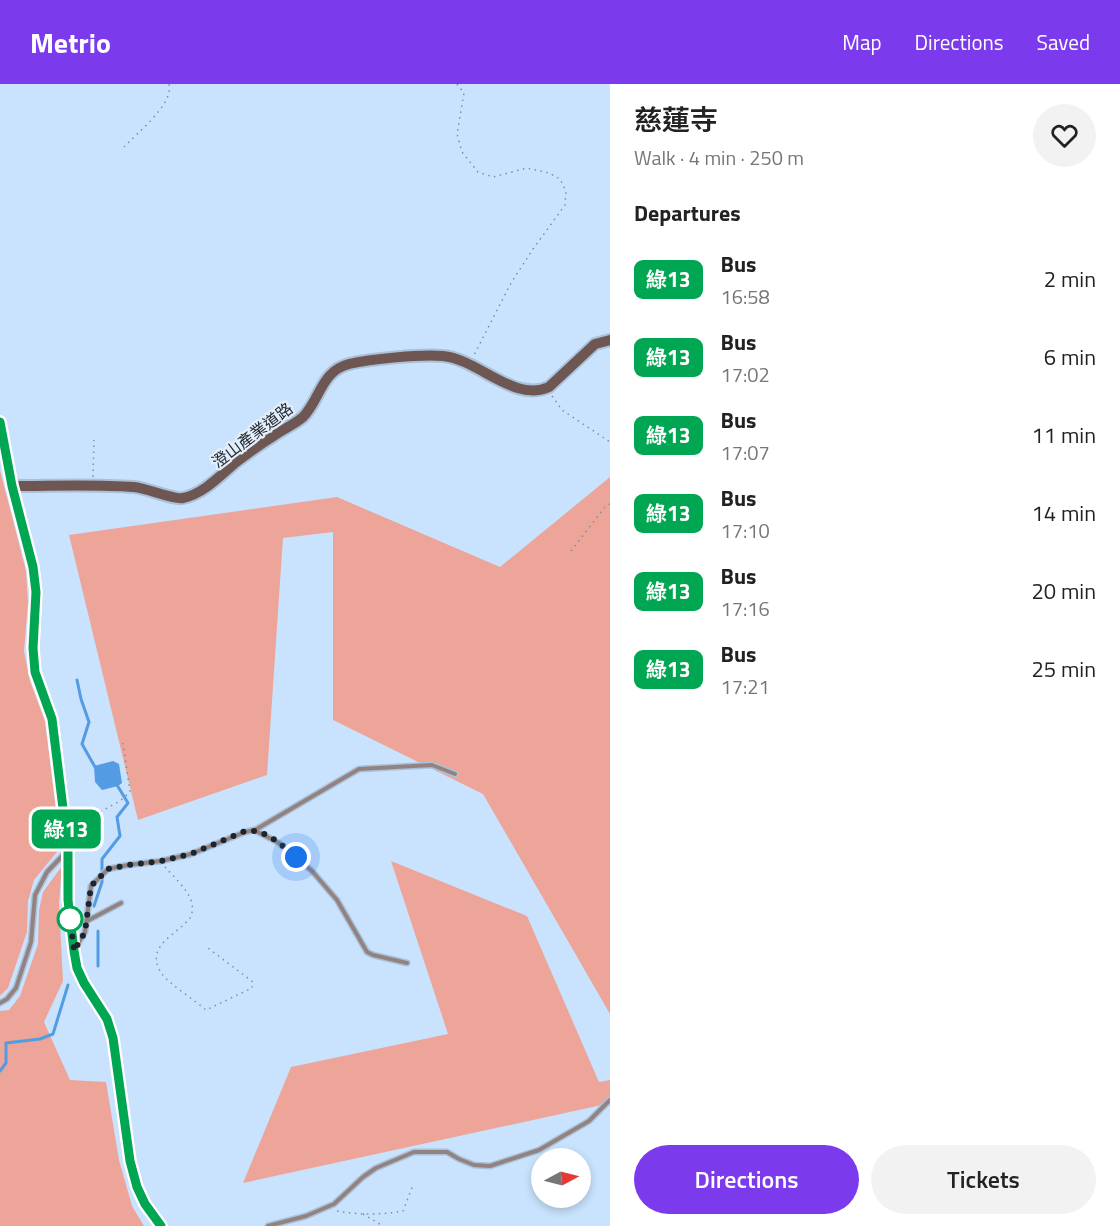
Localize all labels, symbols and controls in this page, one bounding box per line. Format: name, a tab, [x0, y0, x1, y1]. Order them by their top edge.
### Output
text: Metrio	[30, 21, 111, 64]
text: Map	[842, 26, 882, 58]
text: Directions	[915, 26, 1004, 58]
text: Saved	[1037, 26, 1090, 58]
text: 慈蓮寺	[634, 98, 718, 141]
button: heart	[1033, 104, 1096, 167]
text: Walk · 4 min · 250 m	[634, 142, 804, 173]
text: Departures	[634, 196, 741, 230]
text: Bus	[721, 247, 756, 281]
text: 2 min	[1044, 262, 1096, 296]
text: 綠13	[646, 263, 691, 295]
text: 16:58	[721, 281, 770, 312]
text: Bus	[721, 325, 756, 359]
text: 6 min	[1044, 340, 1096, 374]
text: 綠13	[646, 341, 691, 373]
text: 17:02	[721, 359, 770, 390]
street label: 澄山產業道路	[206, 397, 298, 473]
text: Bus	[721, 403, 756, 437]
text: 11 min	[1031, 418, 1096, 452]
text: 綠13	[646, 419, 691, 451]
text: 17:07	[721, 437, 770, 468]
text: Bus	[721, 481, 756, 515]
text: 14 min	[1031, 496, 1096, 530]
text: 綠13	[646, 497, 691, 529]
text: 17:10	[721, 515, 770, 546]
text: Bus	[721, 559, 756, 593]
text: 20 min	[1031, 574, 1096, 608]
text: 綠13	[646, 575, 691, 607]
text: 17:16	[721, 593, 770, 624]
text: Bus	[721, 637, 756, 671]
text: 25 min	[1031, 652, 1096, 686]
text: 綠13	[646, 653, 691, 685]
text: 17:21	[721, 671, 770, 702]
line badge: 綠13	[32, 810, 100, 848]
text: 綠13	[44, 813, 88, 845]
your location	[281, 842, 311, 872]
unlabelled marker	[57, 906, 83, 932]
button: Directions	[634, 1145, 859, 1214]
button: Tickets	[871, 1145, 1096, 1214]
north arrow	[531, 1148, 591, 1208]
map controls	[531, 1148, 591, 1208]

